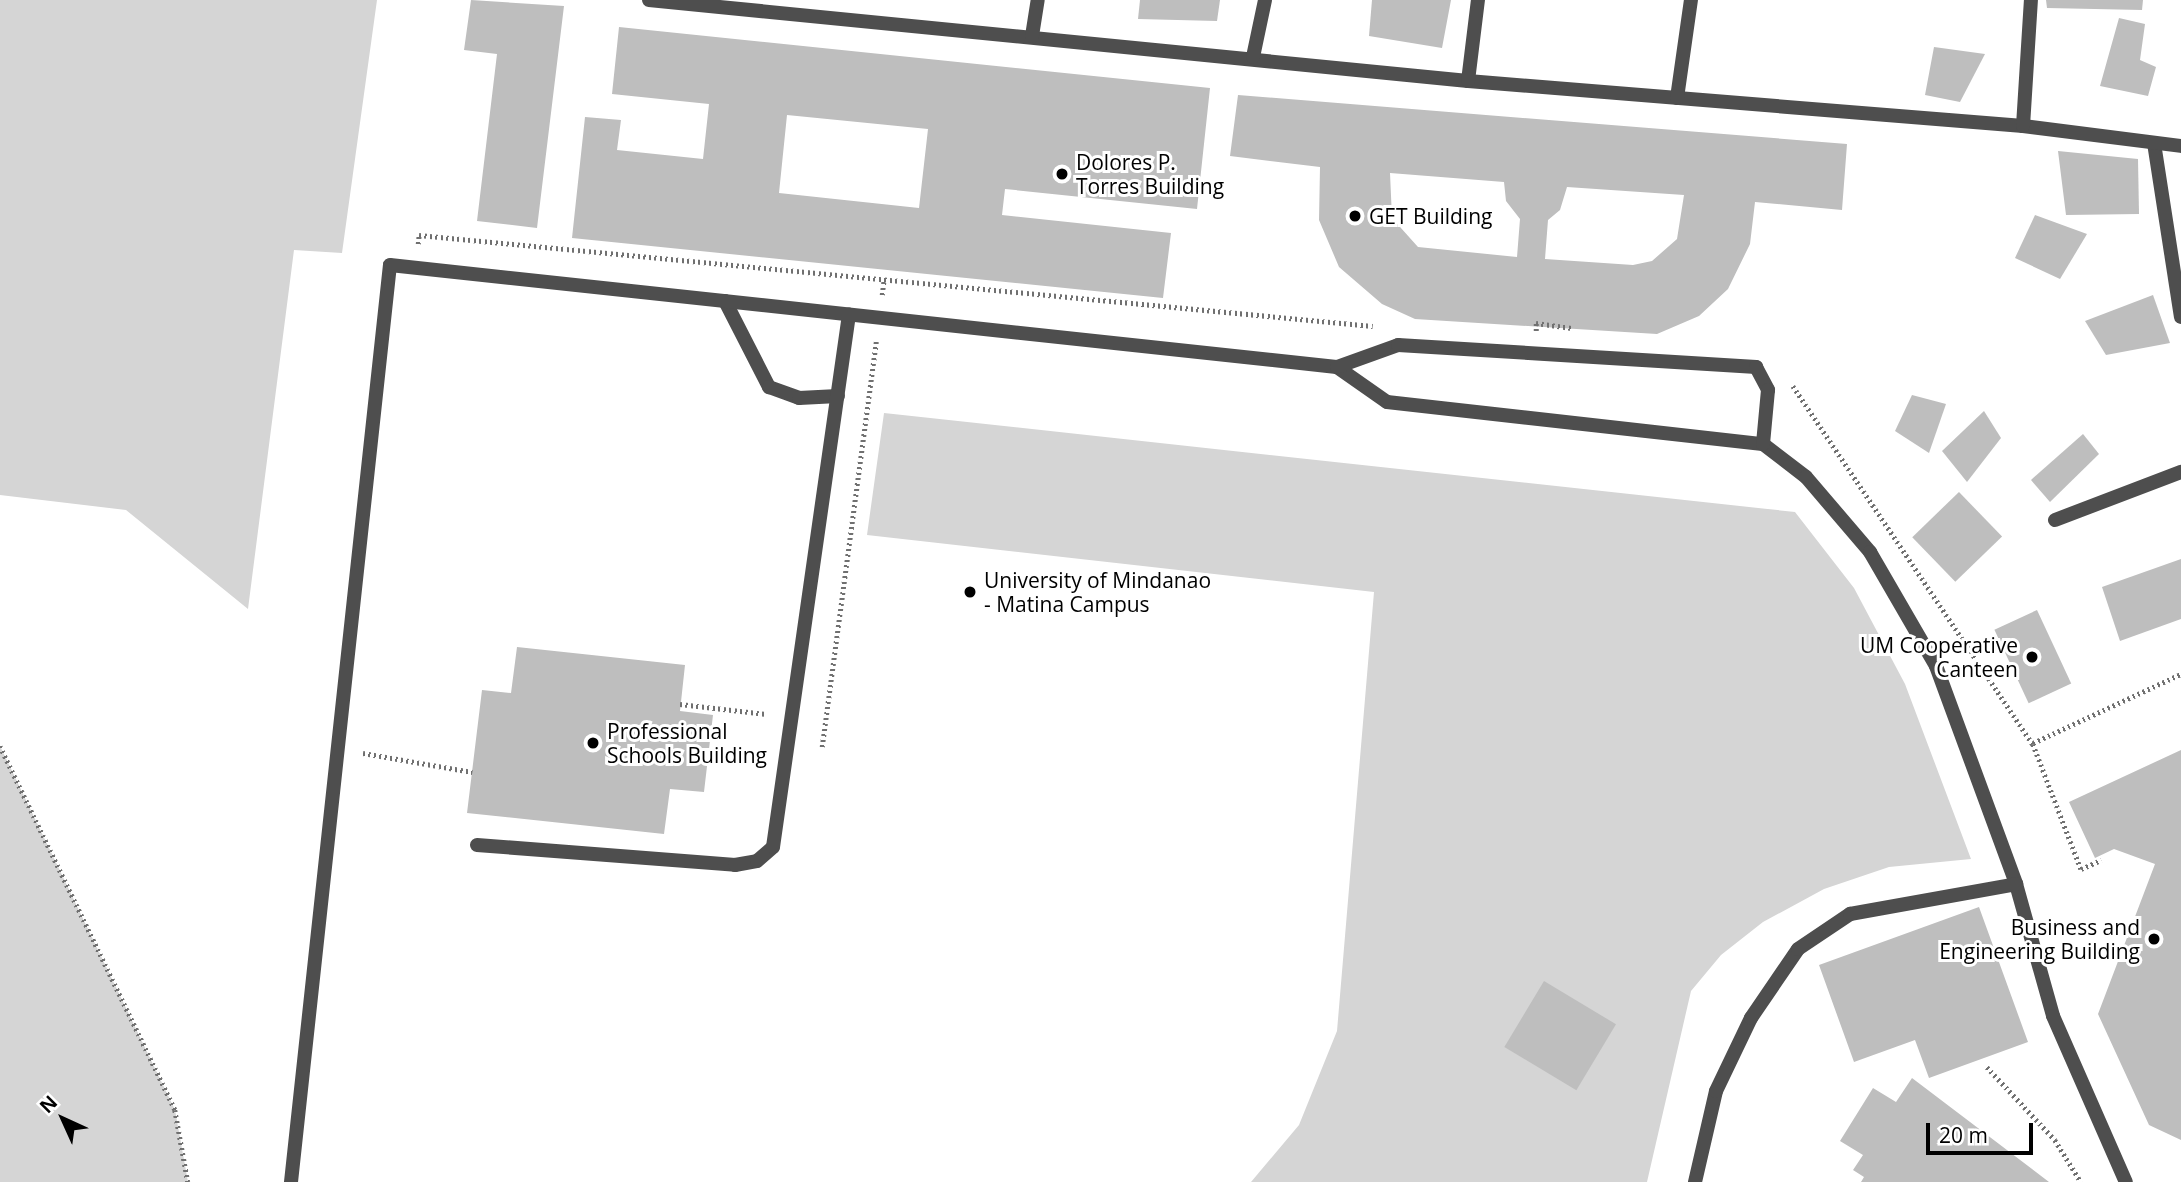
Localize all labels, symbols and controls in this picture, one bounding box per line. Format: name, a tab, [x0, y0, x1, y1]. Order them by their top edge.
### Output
place label: Dolores P. Torres Building	[1076, 149, 1224, 199]
marker: Dolores P. Torres Building	[1054, 166, 1070, 182]
place label: GET Building	[1369, 203, 1492, 229]
marker: GET Building	[1347, 208, 1363, 224]
place label: University of Mindanao - Matina Campus	[984, 567, 1211, 617]
marker: University of Mindanao - Matina Campus	[962, 584, 978, 600]
place label: UM Cooperative Canteen	[1860, 632, 2018, 682]
marker: UM Cooperative Canteen	[2024, 649, 2040, 665]
place label: Professional Schools Building	[607, 718, 767, 768]
marker: Professional Schools Building	[585, 735, 601, 751]
place label: Business and Engineering Building	[1939, 914, 2140, 964]
marker: Business and Engineering Building	[2146, 931, 2162, 947]
north arrow	[28, 1084, 98, 1154]
text: N	[33, 1090, 63, 1119]
scale bar	[1929, 1108, 2036, 1152]
text: 20 m	[1939, 1121, 1988, 1149]

